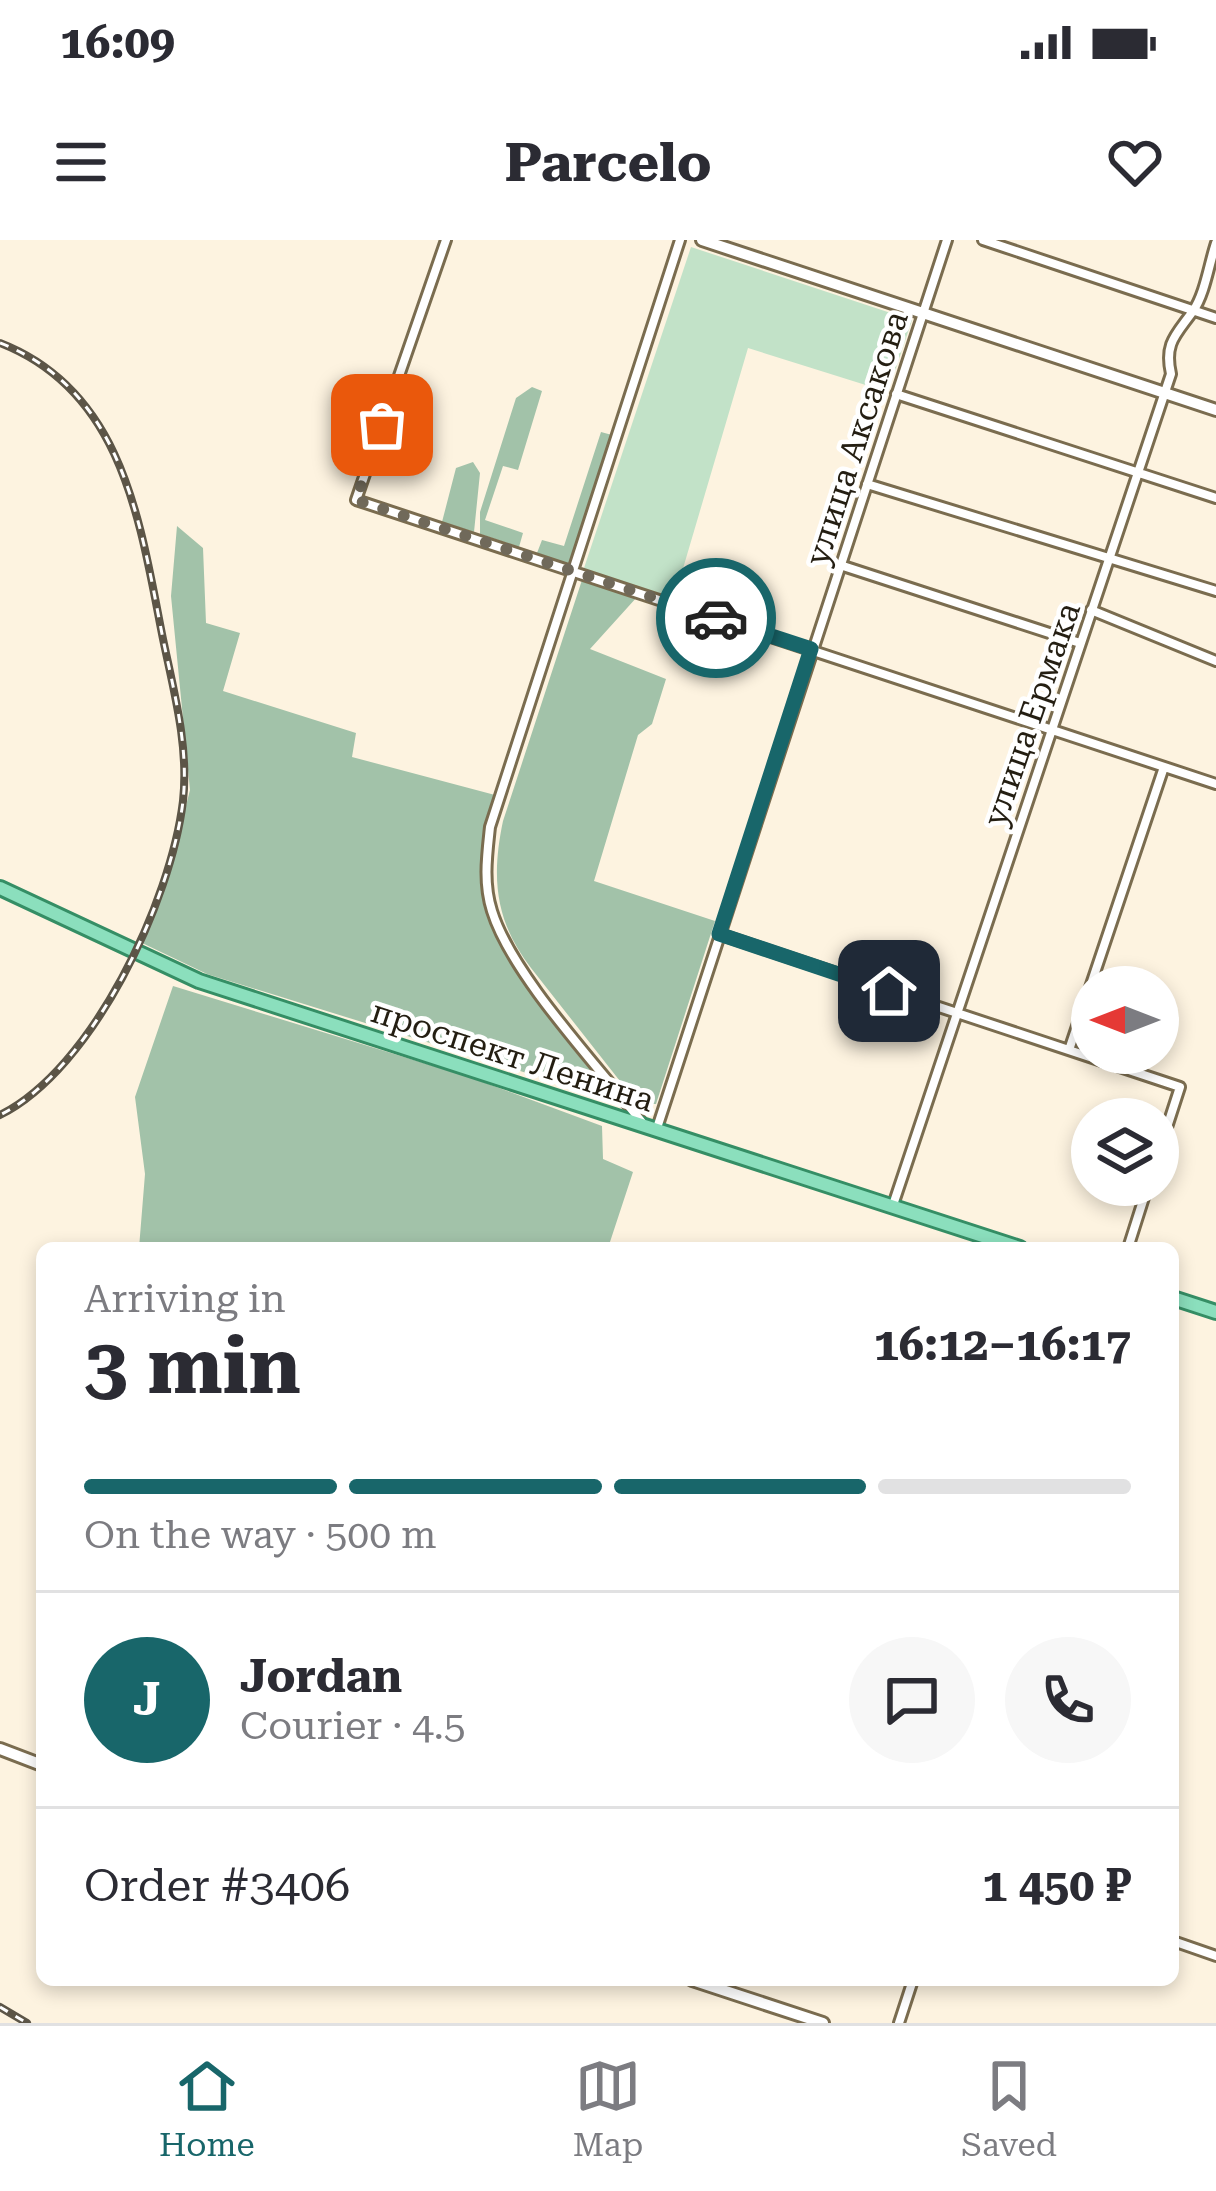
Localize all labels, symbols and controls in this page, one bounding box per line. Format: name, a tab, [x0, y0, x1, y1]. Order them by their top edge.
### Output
text: 16:09	[60, 16, 175, 69]
icon: menu	[48, 129, 114, 195]
icon: heart	[1102, 129, 1168, 195]
text: Parcelo	[504, 131, 712, 194]
street label: улица Аксакова	[797, 306, 916, 570]
pin	[331, 374, 433, 476]
icon: bag	[349, 392, 415, 458]
courier	[656, 558, 776, 678]
icon: car	[683, 585, 749, 651]
street label: улица Ермака	[975, 597, 1088, 831]
pin	[838, 940, 940, 1042]
icon: home	[856, 958, 922, 1024]
north arrow	[1071, 966, 1179, 1074]
map controls	[1071, 966, 1179, 1206]
street label: проспект Ленина	[367, 991, 659, 1120]
button: layers	[1071, 1098, 1179, 1206]
text: Arriving in	[84, 1276, 286, 1322]
text: 16:12–16:17	[874, 1318, 1131, 1371]
text: 3 min	[84, 1321, 301, 1412]
text: On the way · 500 m	[84, 1512, 436, 1558]
button: chat	[849, 1637, 975, 1763]
button: phone	[1005, 1637, 1131, 1763]
text: Jordan	[240, 1650, 402, 1703]
text: J	[133, 1673, 161, 1726]
text: Courier · 4.5	[240, 1703, 466, 1749]
text: Order #3406	[84, 1859, 350, 1912]
text: 1 450 ₽	[982, 1859, 1131, 1912]
tab: Home	[159, 2053, 255, 2164]
tab: Map	[573, 2053, 643, 2164]
tab: Saved	[961, 2053, 1057, 2164]

